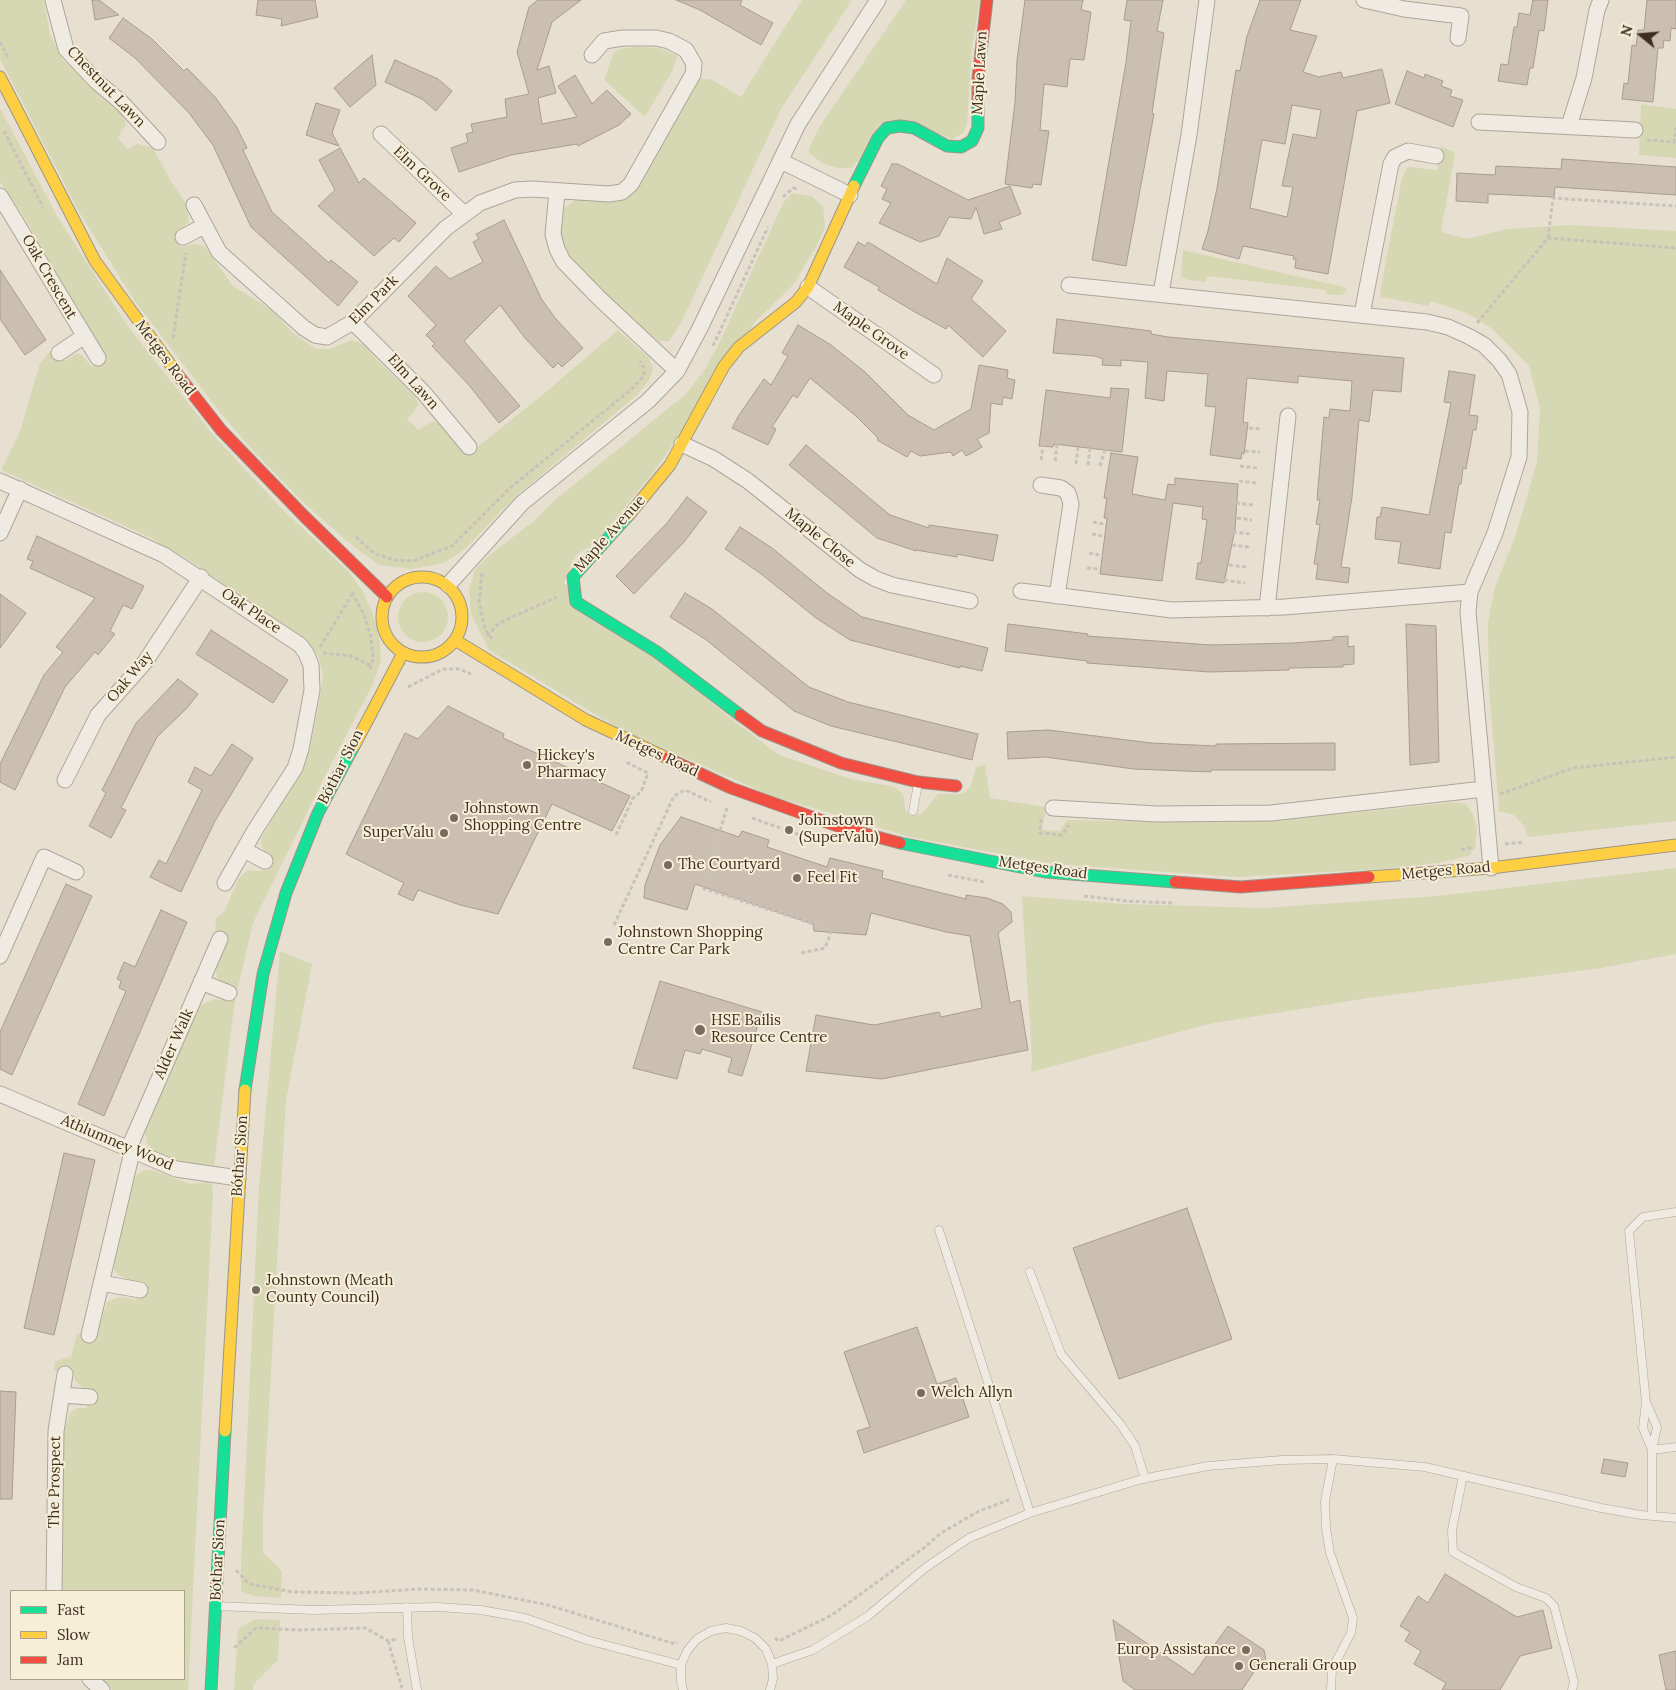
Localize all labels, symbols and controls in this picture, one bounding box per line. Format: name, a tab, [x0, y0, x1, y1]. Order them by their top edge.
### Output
north arrow	[1616, 10, 1666, 60]
text: N	[1616, 23, 1637, 38]
street label: Maple Lawn	[969, 30, 991, 116]
street label: Chestnut Lawn	[63, 43, 149, 131]
street label: Elm Grove	[389, 143, 455, 205]
street label: Oak Crescent	[18, 232, 80, 322]
street label: Elm Park	[346, 272, 402, 328]
street label: Maple Grove	[829, 298, 913, 364]
street label: Metges Road	[131, 317, 199, 399]
street label: Elm Lawn	[383, 351, 443, 413]
street label: Maple Avenue	[571, 492, 649, 576]
street label: Maple Close	[781, 504, 859, 572]
street label: Oak Place	[218, 584, 284, 638]
street label: Oak Way	[103, 648, 157, 706]
street label: Bóthar Sion	[314, 727, 368, 807]
street label: Metges Road	[613, 727, 701, 781]
place label: Hickey's Pharmacy	[537, 747, 606, 782]
marker: Hickey's Pharmacy	[521, 759, 533, 771]
place label: Johnstown Shopping Centre	[464, 800, 582, 835]
marker: Johnstown Shopping Centre	[448, 812, 460, 824]
place label: Johnstown (SuperValu)	[799, 812, 879, 847]
place label: SuperValu	[363, 824, 434, 842]
marker: Johnstown (SuperValu)	[783, 824, 795, 836]
marker: SuperValu	[438, 827, 450, 839]
street label: Metges Road	[997, 853, 1089, 883]
place label: The Courtyard	[678, 856, 780, 874]
street label: Metges Road	[1401, 858, 1491, 884]
marker: The Courtyard	[662, 859, 674, 871]
place label: Feel Fit	[807, 869, 858, 887]
marker: Feel Fit	[791, 872, 803, 884]
place label: Johnstown Shopping Centre Car Park	[618, 924, 763, 959]
marker: Johnstown Shopping Centre Car Park	[602, 936, 614, 948]
street label: Alder Walk	[150, 1006, 198, 1082]
place label: HSE Bailis Resource Centre	[711, 1012, 827, 1047]
marker: HSE Bailis Resource Centre	[693, 1023, 707, 1037]
street label: Athlumney Wood	[58, 1111, 176, 1175]
street label: Bóthar Sion	[228, 1115, 252, 1197]
place label: Johnstown (Meath County Council)	[266, 1272, 394, 1307]
marker: Johnstown (Meath County Council)	[250, 1284, 262, 1296]
place label: Welch Allyn	[931, 1384, 1013, 1402]
marker: Welch Allyn	[915, 1387, 927, 1399]
street label: The Prospect	[45, 1436, 65, 1528]
street label: Bóthar Sion	[207, 1519, 229, 1601]
legend	[10, 1590, 185, 1680]
text: Fast	[57, 1600, 85, 1619]
text: Slow	[57, 1625, 90, 1644]
place label: Europ Assistance	[1117, 1641, 1236, 1659]
marker: Europ Assistance	[1240, 1644, 1252, 1656]
text: Jam	[57, 1650, 84, 1669]
place label: Generali Group	[1249, 1657, 1357, 1675]
marker: Generali Group	[1233, 1660, 1245, 1672]

